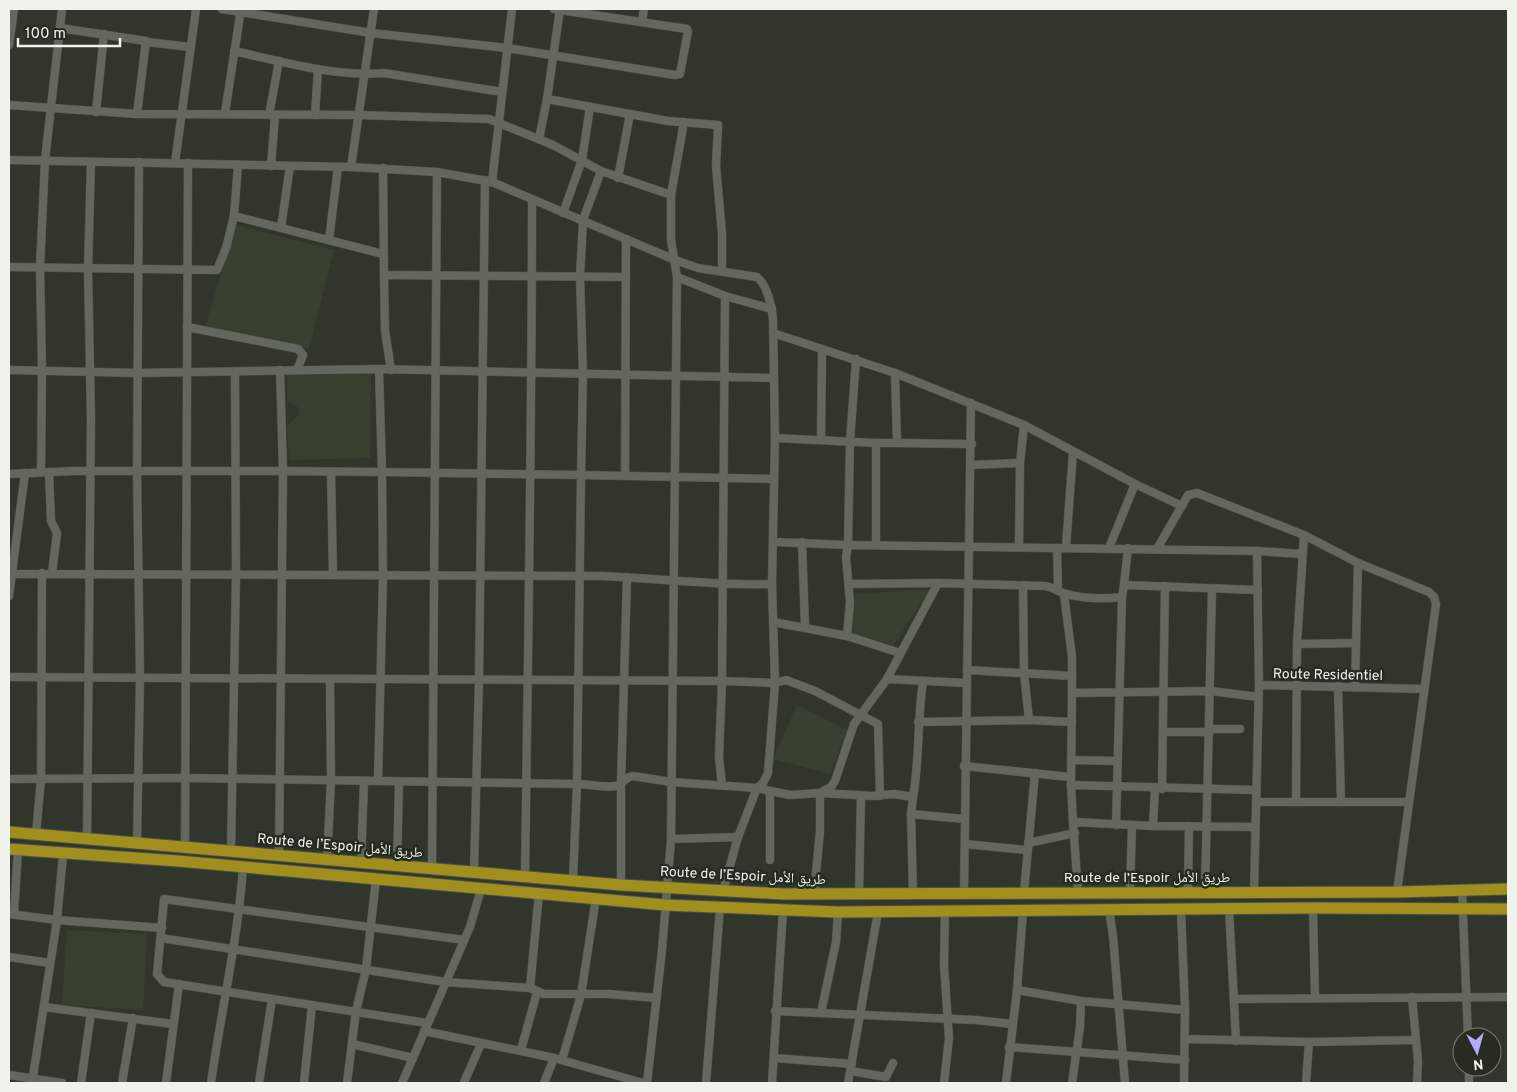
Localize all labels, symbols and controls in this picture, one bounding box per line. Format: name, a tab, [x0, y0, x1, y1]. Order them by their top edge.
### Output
scale bar	[18, 15, 120, 47]
text: 100 m	[25, 25, 66, 44]
street label: Route Residentiel	[1273, 666, 1383, 685]
street label: Route de l’Espoir طريق الأمل	[256, 831, 423, 862]
street label: Route de l’Espoir طريق الأمل	[659, 864, 826, 889]
street label: Route de l’Espoir طريق الأمل	[1064, 870, 1230, 887]
north arrow	[1452, 1027, 1502, 1077]
text: N	[1472, 1054, 1484, 1072]

